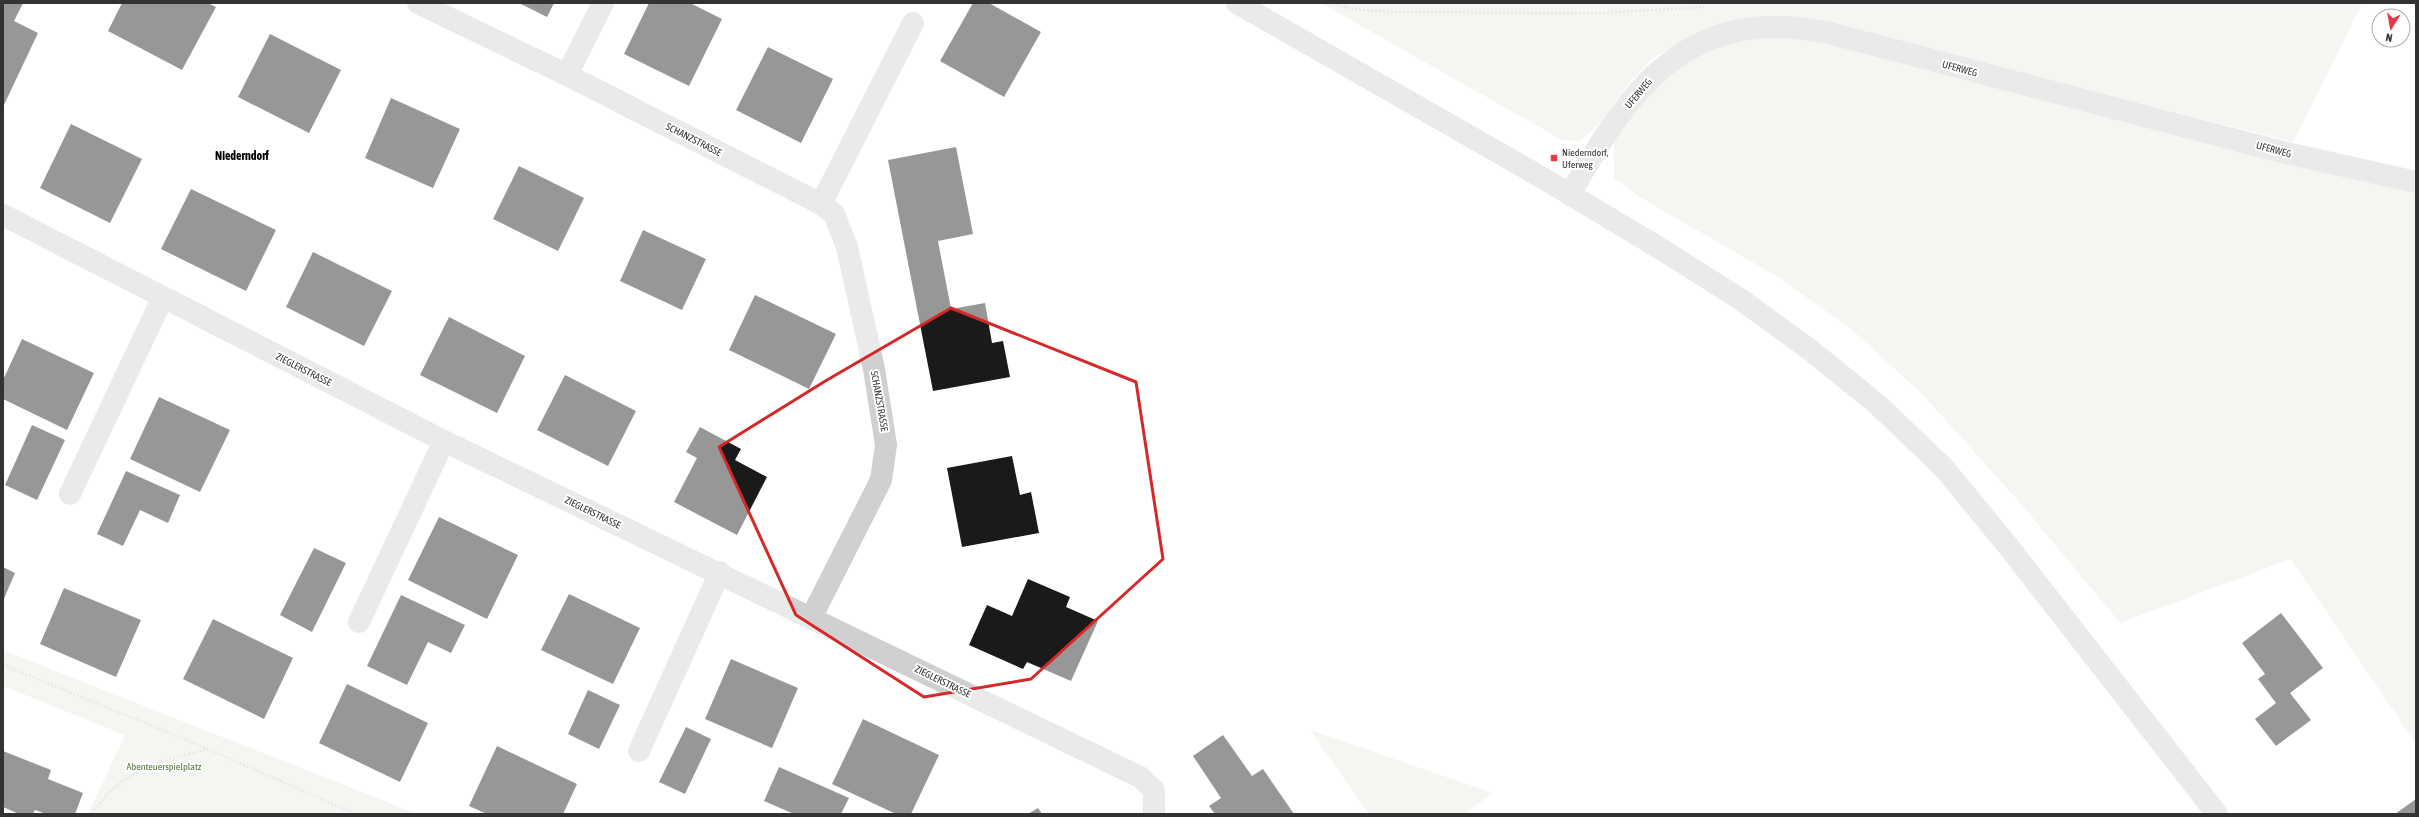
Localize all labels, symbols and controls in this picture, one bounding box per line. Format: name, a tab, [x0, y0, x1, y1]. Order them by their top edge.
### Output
north arrow	[2371, 8, 2411, 48]
text: N	[2385, 31, 2393, 44]
street label: UFERWEG	[1941, 59, 1979, 78]
street label: UFERWEG	[1623, 76, 1654, 111]
street label: SCHANZSTRASSE	[664, 121, 724, 159]
street label: UFERWEG	[2255, 140, 2293, 159]
place label: Niederndorf, Uferweg	[1562, 147, 1609, 170]
district label: Niederndorf	[215, 149, 270, 163]
marker: Niederndorf, Uferweg	[1549, 153, 1559, 163]
street label: ZIEGLERSTRASSE	[274, 351, 334, 389]
street label: SCHANZSTRASSE	[869, 370, 890, 433]
street label: ZIEGLERSTRASSE	[563, 494, 623, 531]
street label: ZIEGLERSTRASSE	[913, 663, 973, 700]
park label: Abenteuerspielplatz	[127, 761, 202, 772]

